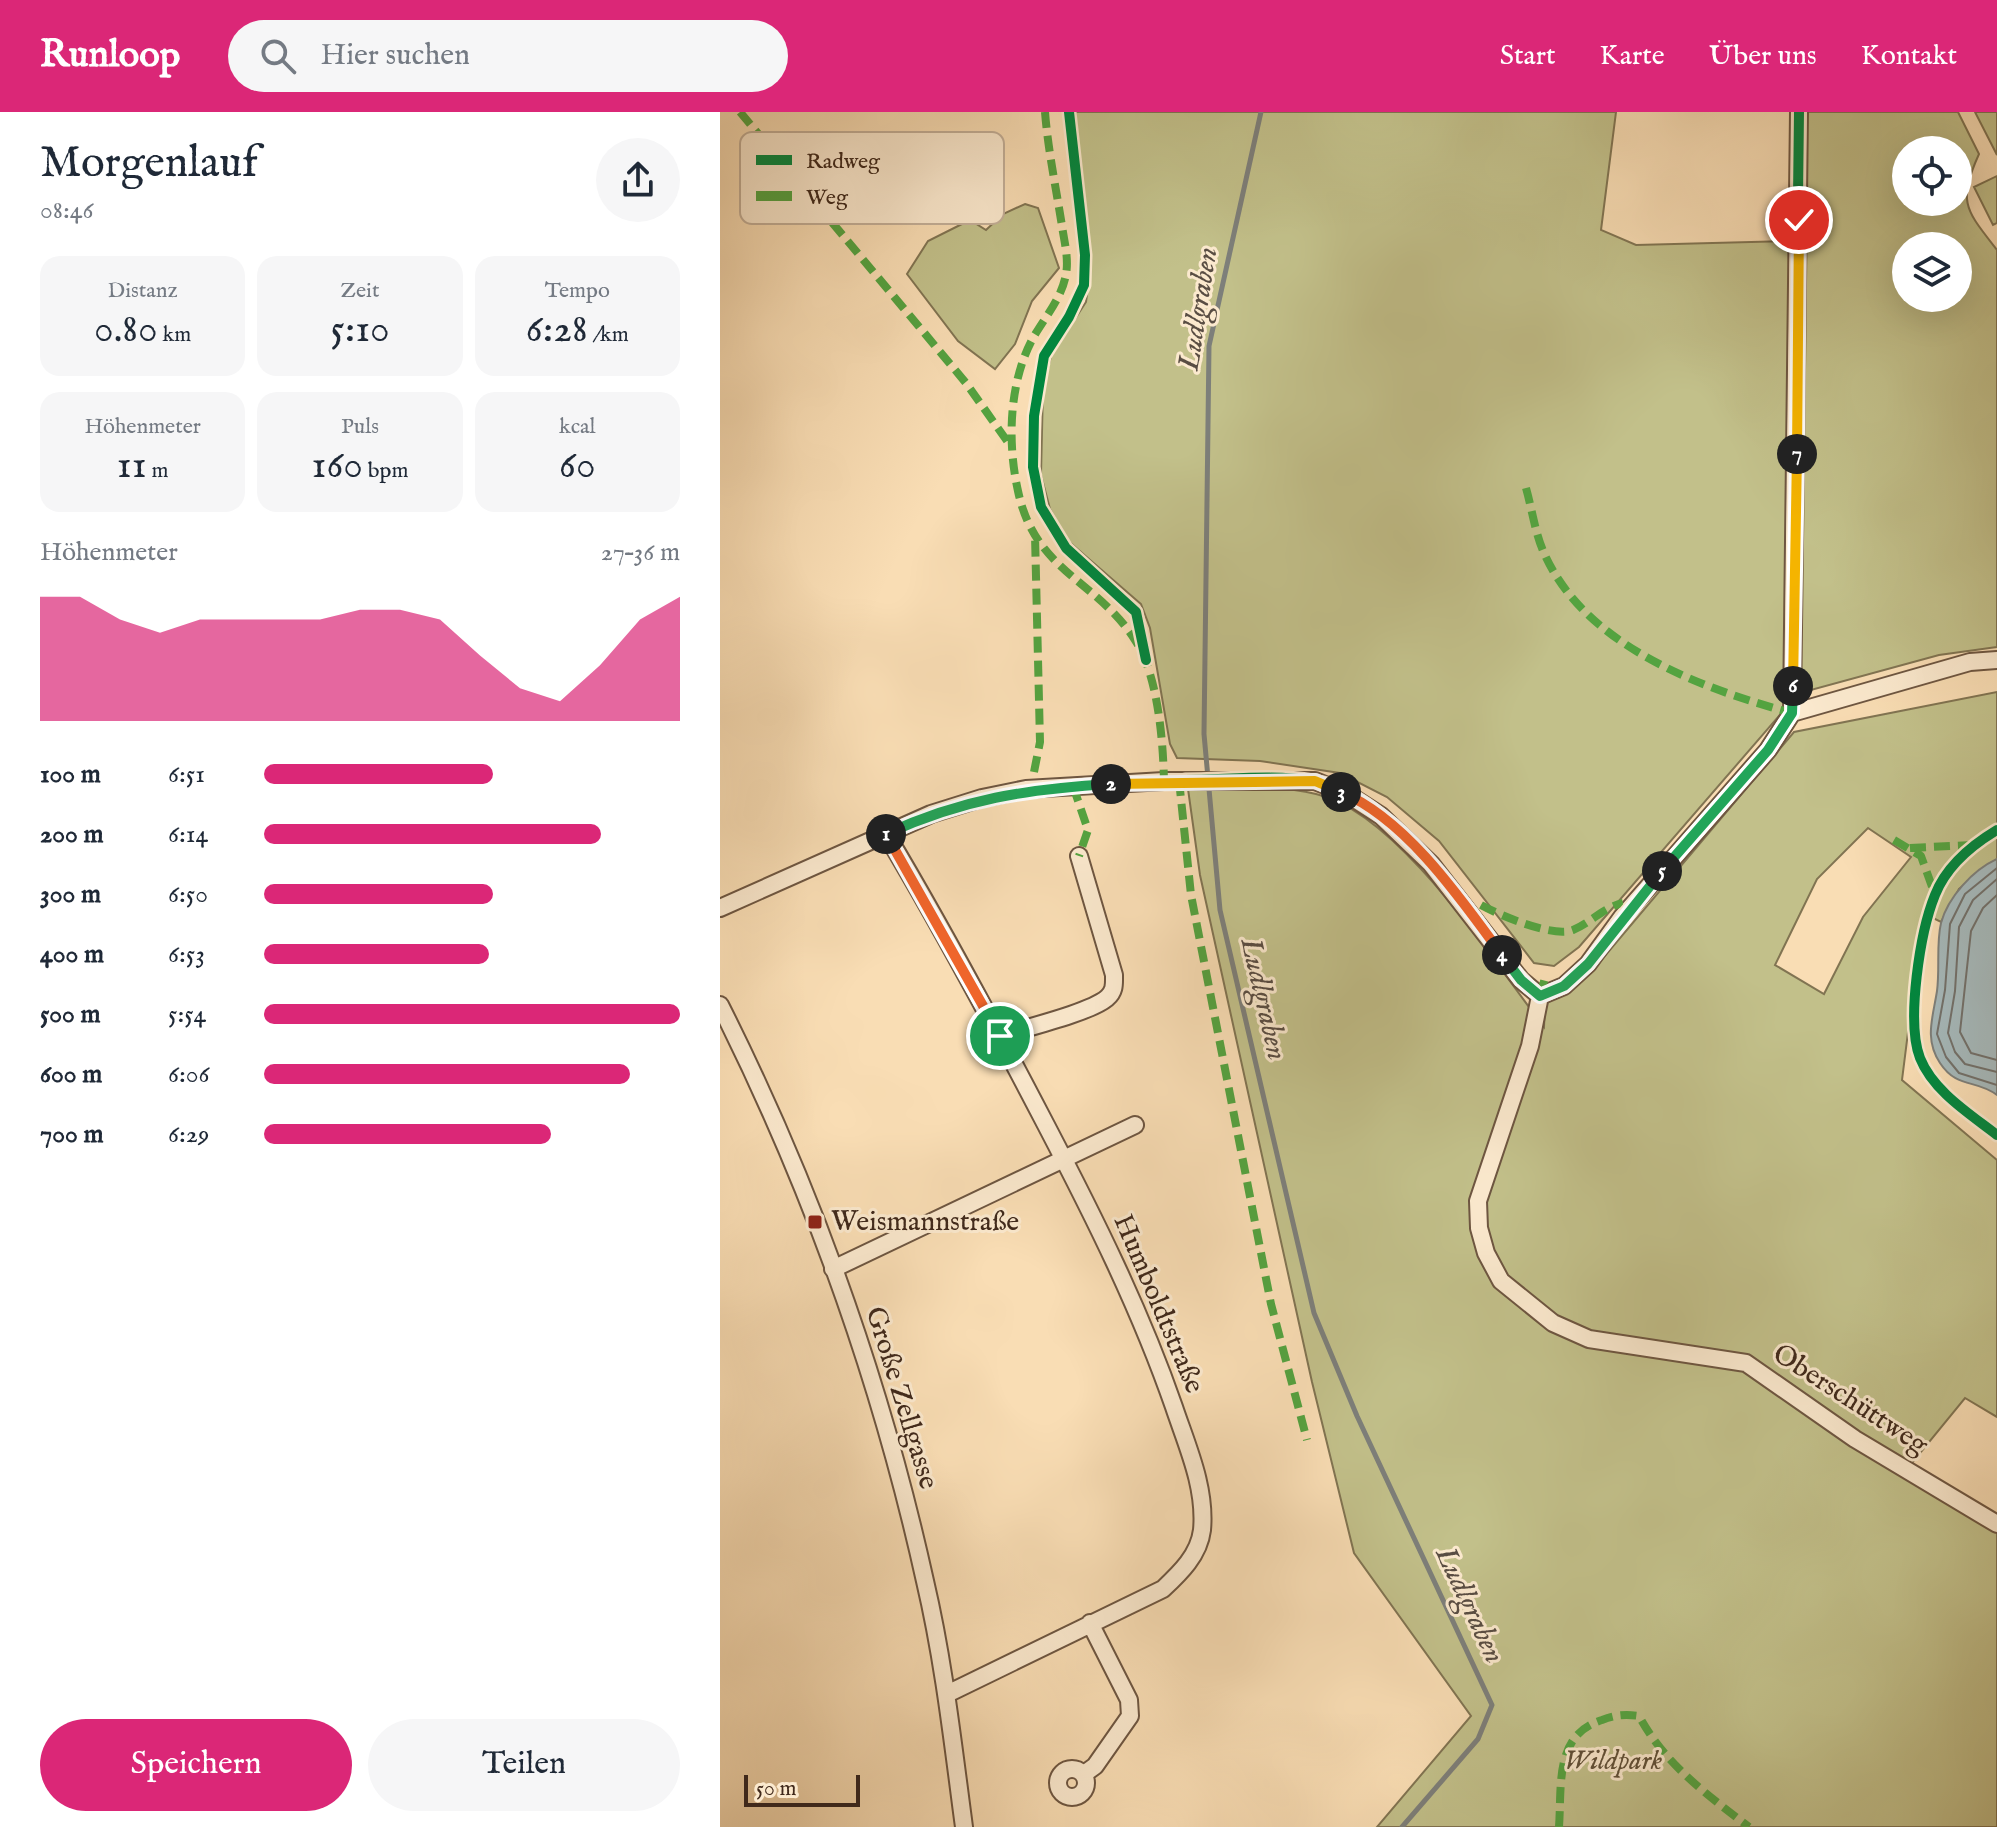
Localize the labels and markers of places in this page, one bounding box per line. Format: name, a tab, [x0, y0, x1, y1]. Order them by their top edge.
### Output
pin	[1765, 186, 1833, 254]
pin: 7	[1777, 434, 1817, 474]
pin: 6	[1773, 666, 1813, 706]
pin: 2	[1091, 764, 1131, 804]
pin: 3	[1321, 772, 1361, 812]
pin: 1	[866, 814, 906, 854]
pin: 5	[1642, 851, 1682, 891]
pin: 4	[1482, 935, 1522, 975]
pin	[966, 1002, 1034, 1070]
place label: Weismannstraße	[831, 1205, 1019, 1240]
marker: Weismannstraße	[806, 1213, 824, 1231]

